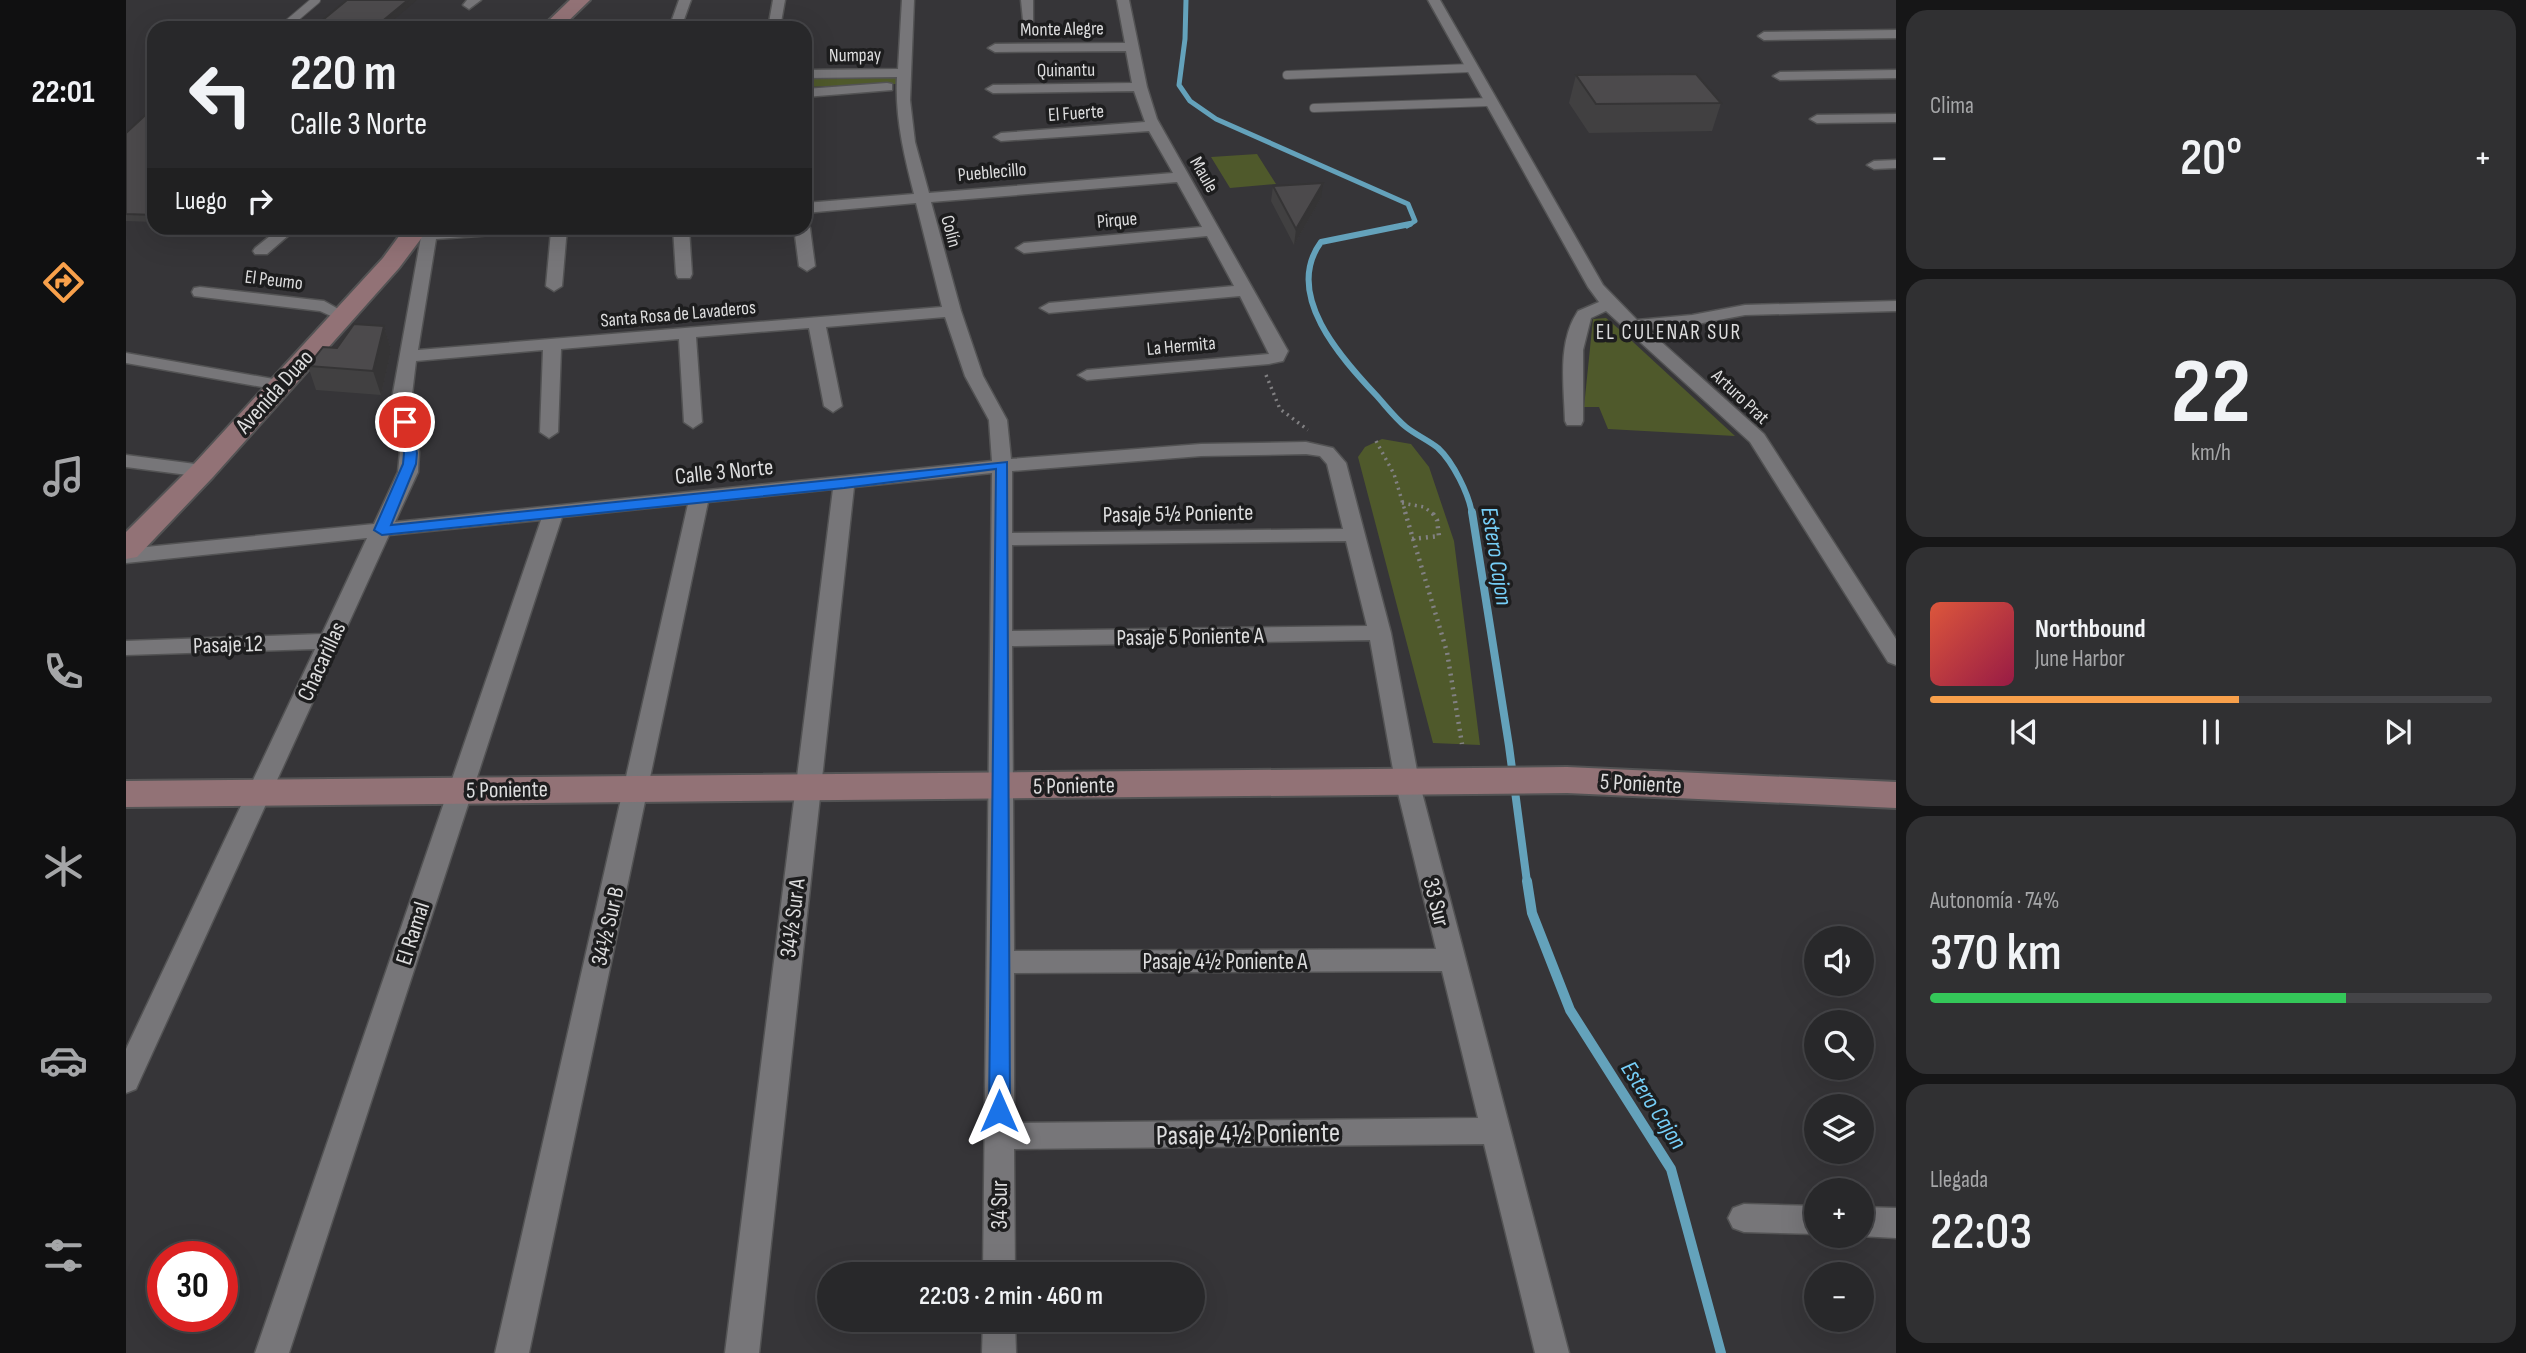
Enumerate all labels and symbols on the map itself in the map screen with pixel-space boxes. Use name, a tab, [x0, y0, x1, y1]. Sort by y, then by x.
street label: Monte Alegre	[1020, 17, 1104, 42]
street label: Numpay	[829, 44, 882, 67]
street label: Quinantu	[1037, 58, 1095, 83]
street label: El Fuerte	[1047, 100, 1105, 127]
street label: Maule	[1184, 153, 1223, 197]
street label: Pueblecillo	[957, 158, 1027, 187]
street label: Pirque	[1096, 207, 1138, 234]
street label: Colín	[935, 213, 966, 250]
street label: El Peumo	[244, 266, 304, 295]
street label: Santa Rosa de Lavaderos	[599, 296, 757, 333]
district label: EL CULENAR SUR	[1596, 320, 1742, 345]
street label: La Hermita	[1146, 332, 1216, 361]
street label: Avenida Duao	[229, 344, 320, 440]
street label: Arturo Prat	[1706, 364, 1774, 430]
pin	[375, 392, 435, 452]
street label: Calle 3 Norte	[674, 453, 775, 491]
street label: Pasaje 5½ Poniente	[1102, 499, 1254, 529]
water label: Estero Cajon	[1474, 505, 1519, 607]
street label: Chacarillas	[291, 617, 352, 705]
street label: Pasaje 5 Poniente A	[1116, 622, 1264, 652]
street label: Pasaje 12	[193, 630, 264, 660]
street label: 5 Poniente	[1599, 768, 1682, 800]
street label: 5 Poniente	[1033, 771, 1115, 801]
street label: 5 Poniente	[466, 775, 548, 805]
street label: 33 Sur	[1417, 875, 1456, 930]
street label: 34½ Sur A	[774, 877, 812, 959]
street label: 34½ Sur B	[585, 884, 631, 968]
street label: El Ramal	[390, 898, 436, 968]
street label: Pasaje 4½ Poniente A	[1143, 948, 1308, 976]
water label: Estero Cajon	[1614, 1056, 1693, 1155]
position arrow	[962, 1074, 1036, 1148]
street label: Pasaje 4½ Poniente	[1156, 1116, 1340, 1153]
street label: 34 Sur	[986, 1180, 1014, 1230]
speed limit sign: 30	[147, 1241, 238, 1332]

